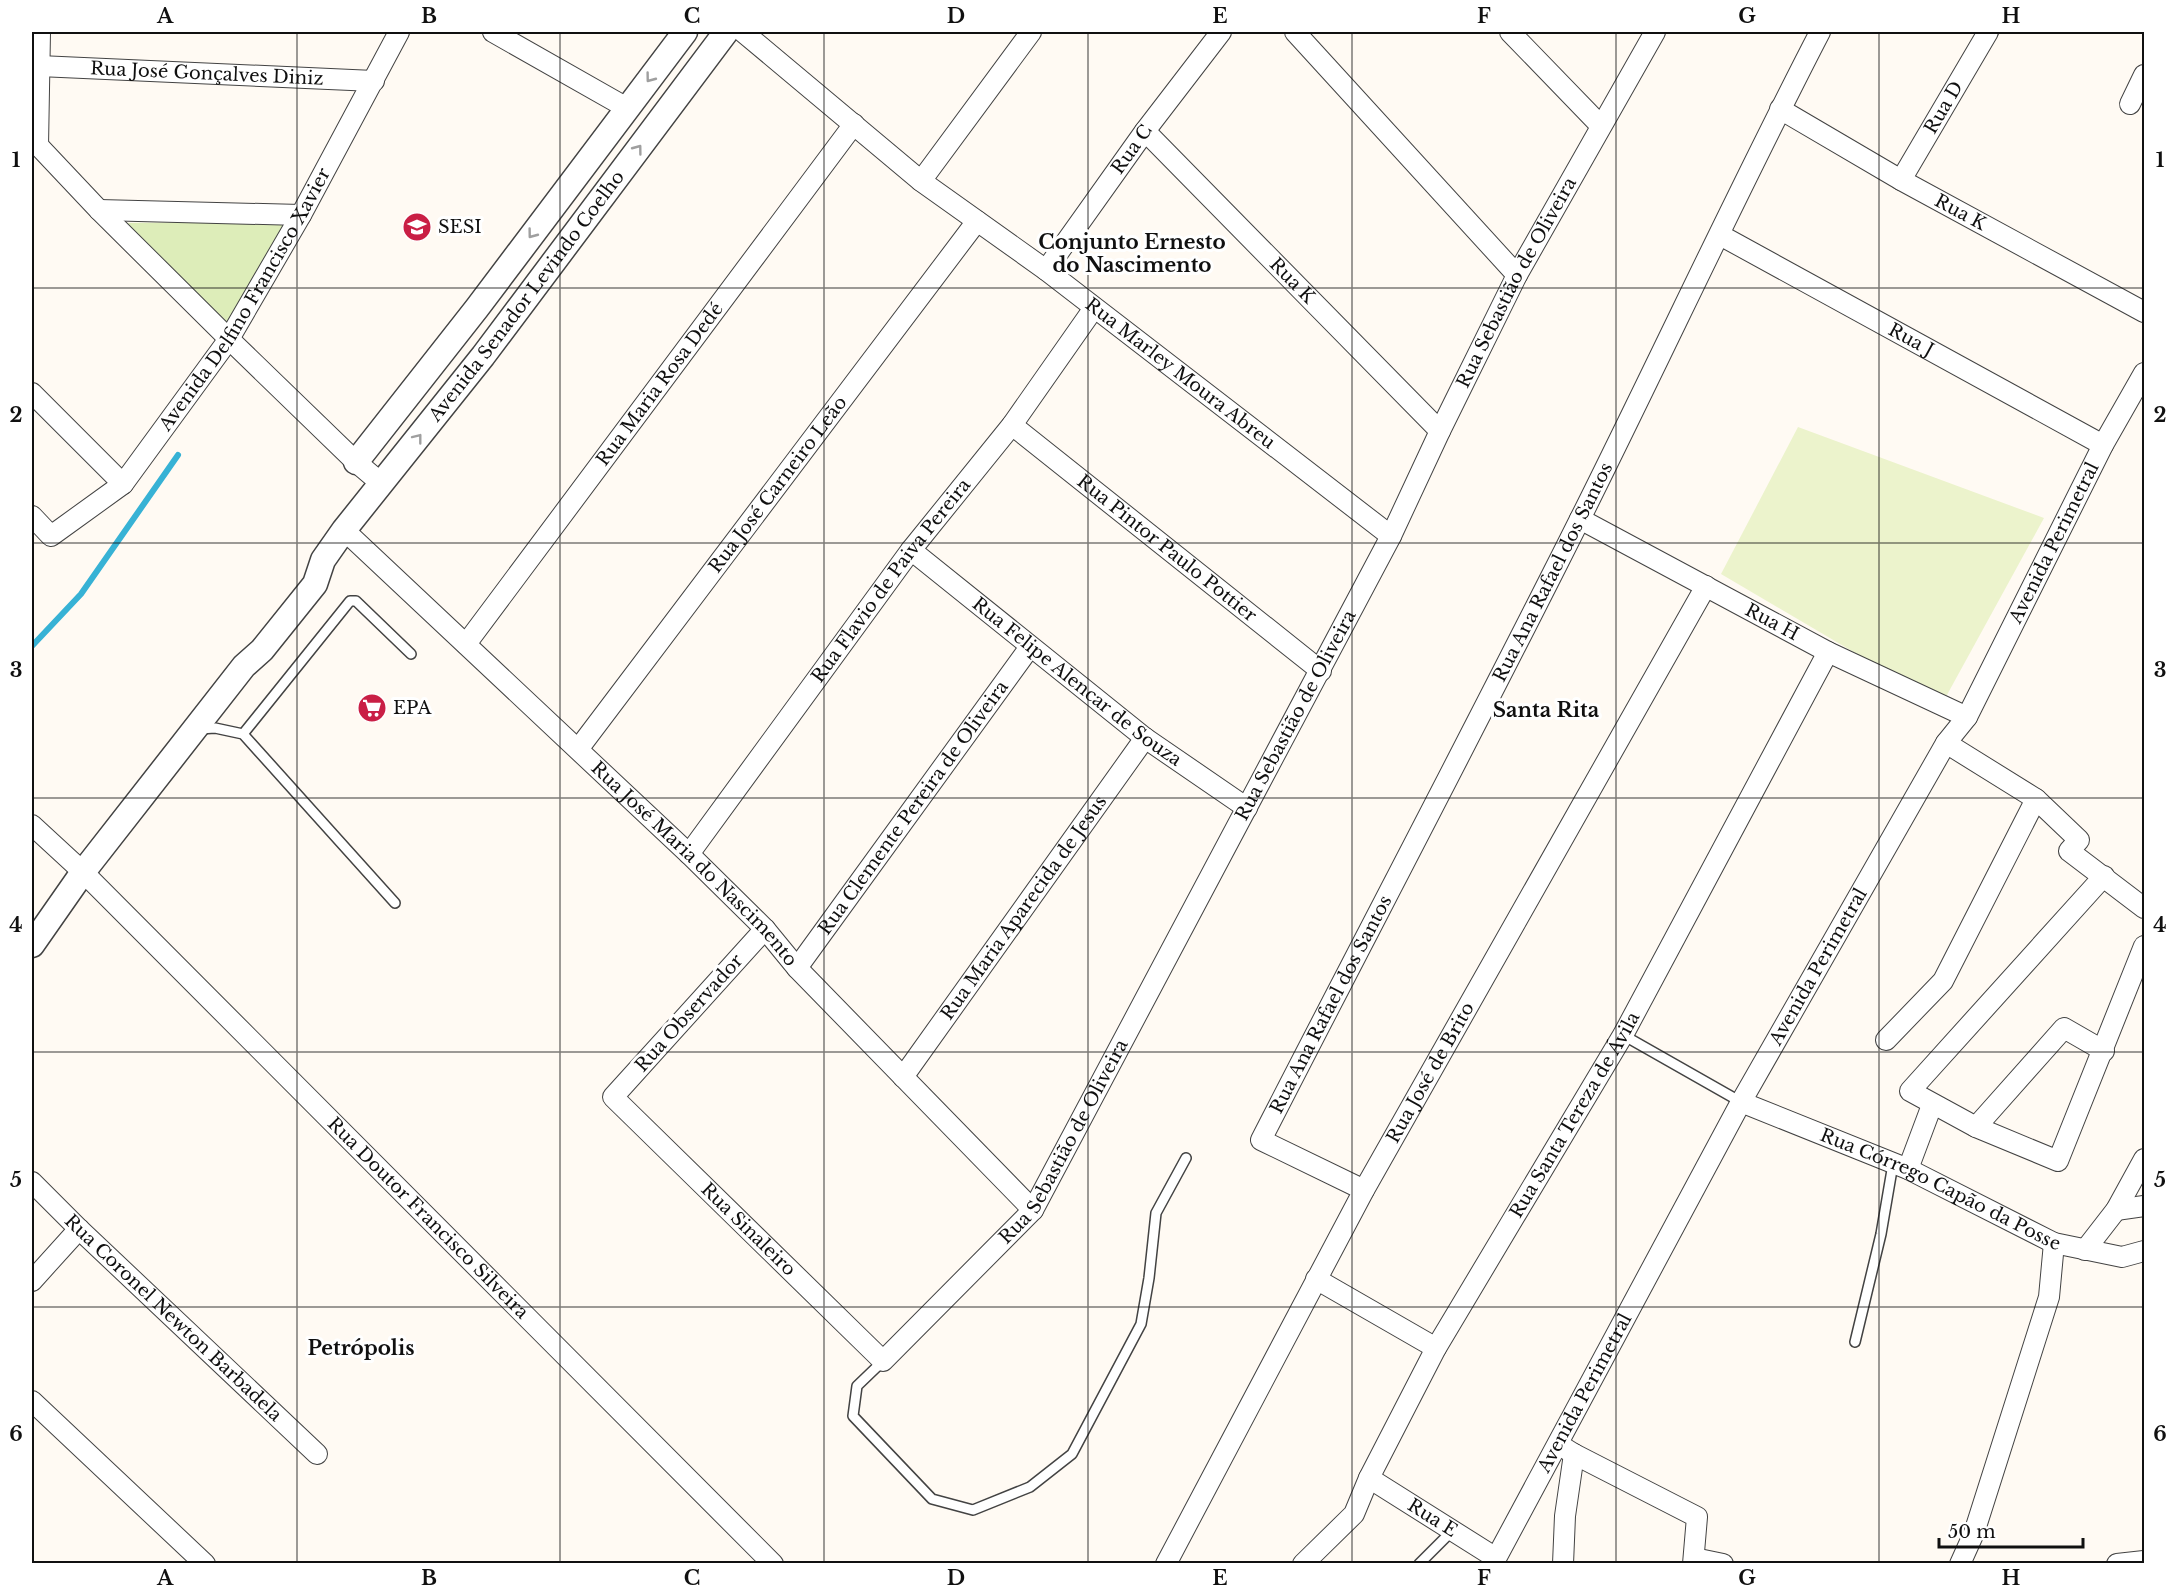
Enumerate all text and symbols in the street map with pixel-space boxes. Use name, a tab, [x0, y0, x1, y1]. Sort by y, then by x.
text: A	[156, 4, 174, 28]
text: B	[421, 4, 437, 28]
text: C	[684, 4, 700, 28]
text: D	[947, 4, 965, 28]
text: E	[1212, 4, 1228, 28]
text: F	[1477, 4, 1491, 28]
text: G	[1738, 4, 1756, 28]
text: H	[2002, 4, 2021, 28]
street label: Rua José Gonçalves Diniz	[90, 57, 324, 90]
one-way arrow	[646, 71, 657, 82]
street label: Rua D	[1920, 77, 1968, 138]
street label: Rua C	[1107, 120, 1157, 178]
one-way arrow	[631, 145, 642, 156]
text: 1	[12, 148, 21, 172]
text: 1	[2156, 148, 2165, 172]
street label: Avenida Delfino Francisco Xavier	[154, 164, 335, 436]
street label: Avenida Senador Levindo Coelho	[423, 166, 629, 427]
street label: Rua Sebastião de Oliveira	[1452, 173, 1581, 392]
street label: Rua K	[1931, 189, 1991, 236]
school or university icon: SESI	[401, 211, 433, 243]
place label: SESI	[438, 216, 482, 238]
one-way arrow	[529, 227, 540, 238]
district label: Conjunto Ernesto do Nascimento	[1038, 230, 1226, 277]
street label: Rua K	[1265, 253, 1320, 309]
street label: Rua Marley Moura Abreu	[1081, 293, 1279, 454]
street label: Rua Maria Rosa Dedé	[592, 298, 728, 470]
street label: Rua J	[1885, 319, 1938, 361]
street label: Rua José Carneiro Leão	[704, 392, 852, 577]
text: 2	[9, 403, 23, 427]
text: 2	[2153, 403, 2167, 427]
one-way arrow	[410, 434, 421, 445]
street label: Avenida Perimetral	[2004, 458, 2104, 628]
street label: Rua Ana Rafael dos Santos	[1488, 459, 1617, 686]
street label: Rua Pintor Paulo Pottier	[1073, 470, 1261, 627]
street label: Rua Flavio de Paiva Pereira	[807, 474, 975, 687]
street label: Rua Felipe Alencar de Souza	[968, 593, 1186, 771]
street label: Rua H	[1741, 599, 1803, 645]
street label: Rua Sebastião de Oliveira	[1231, 606, 1361, 824]
text: 3	[10, 658, 22, 682]
text: 3	[2154, 658, 2166, 682]
street label: Rua Clemente Pereira de Oliveira	[814, 676, 1013, 939]
supermarket icon: EPA	[356, 692, 388, 724]
place label: EPA	[393, 697, 432, 719]
district label: Santa Rita	[1493, 698, 1600, 722]
street label: Rua José Maria do Nascimento	[587, 757, 802, 971]
street label: Rua Maria Aparecida de Jesus	[936, 791, 1111, 1024]
street label: Avenida Perimetral	[1764, 884, 1872, 1050]
street label: Rua Ana Rafael dos Santos	[1265, 892, 1396, 1117]
text: 4	[9, 913, 23, 937]
text: 4	[2153, 913, 2167, 937]
street label: Rua Observador	[631, 949, 748, 1076]
street label: Rua José de Brito	[1382, 998, 1479, 1147]
street label: Rua Santa Tereza de Ávila	[1505, 1008, 1644, 1222]
street label: Rua Sebastião de Oliveira	[995, 1036, 1133, 1249]
street label: Rua Doutor Francisco Silveira	[323, 1113, 533, 1323]
street label: Rua Córrego Capão da Posse	[1817, 1124, 2062, 1255]
text: 5	[10, 1168, 22, 1192]
text: 5	[2154, 1168, 2166, 1192]
street label: Rua Sinaleiro	[696, 1178, 800, 1281]
street label: Rua Coronel Newton Barbadela	[60, 1210, 286, 1426]
street label: Avenida Perimetral	[1533, 1310, 1636, 1477]
district label: Petrópolis	[308, 1336, 415, 1360]
text: 6	[9, 1422, 23, 1446]
text: 6	[2153, 1422, 2167, 1446]
street label: Rua E	[1404, 1494, 1461, 1542]
scale bar	[1939, 1511, 2083, 1549]
text: 50 m	[1948, 1521, 1996, 1543]
text: A	[156, 1566, 174, 1590]
text: B	[421, 1566, 437, 1590]
text: C	[684, 1566, 700, 1590]
text: D	[947, 1566, 965, 1590]
text: E	[1212, 1566, 1228, 1590]
text: F	[1477, 1566, 1491, 1590]
text: G	[1738, 1566, 1756, 1590]
text: H	[2002, 1566, 2021, 1590]

